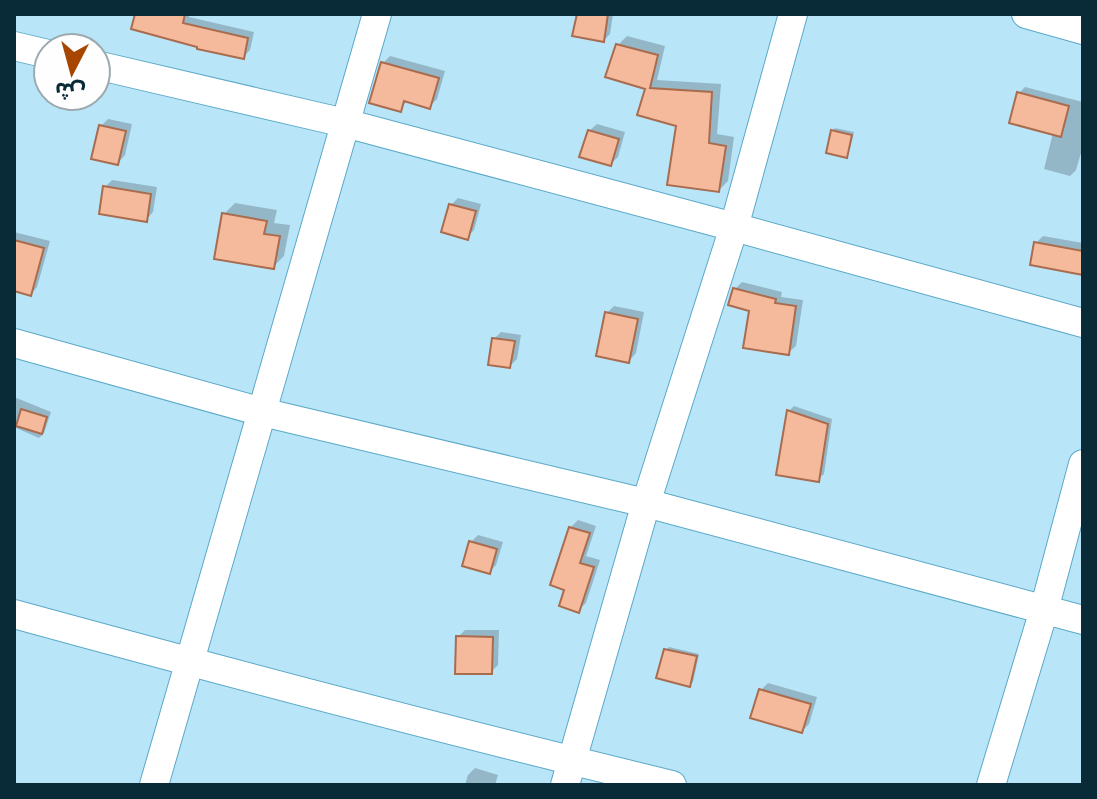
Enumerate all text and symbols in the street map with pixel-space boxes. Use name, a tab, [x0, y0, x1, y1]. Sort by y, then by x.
north arrow	[32, 32, 112, 112]
text: ش	[54, 76, 86, 106]

